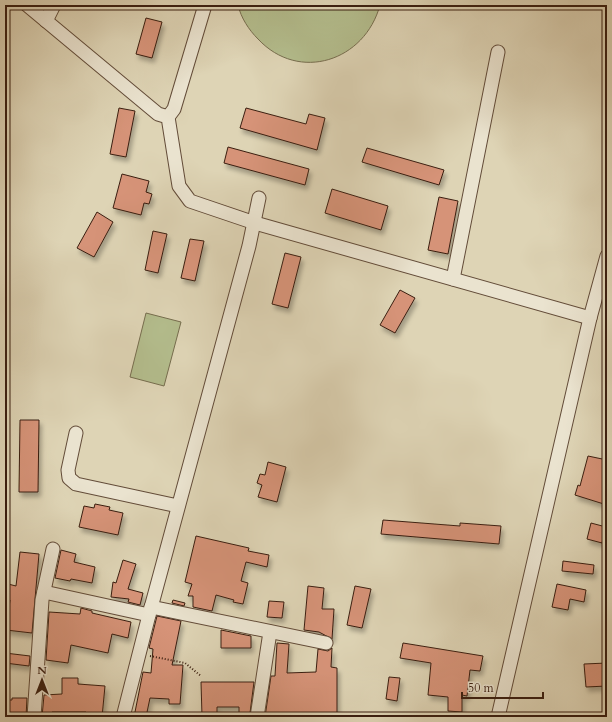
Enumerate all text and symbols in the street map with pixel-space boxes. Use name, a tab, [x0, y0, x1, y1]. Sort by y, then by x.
north arrow	[22, 660, 62, 700]
text: N	[37, 663, 47, 678]
scale bar	[462, 674, 543, 700]
text: 50 m	[468, 680, 495, 696]

